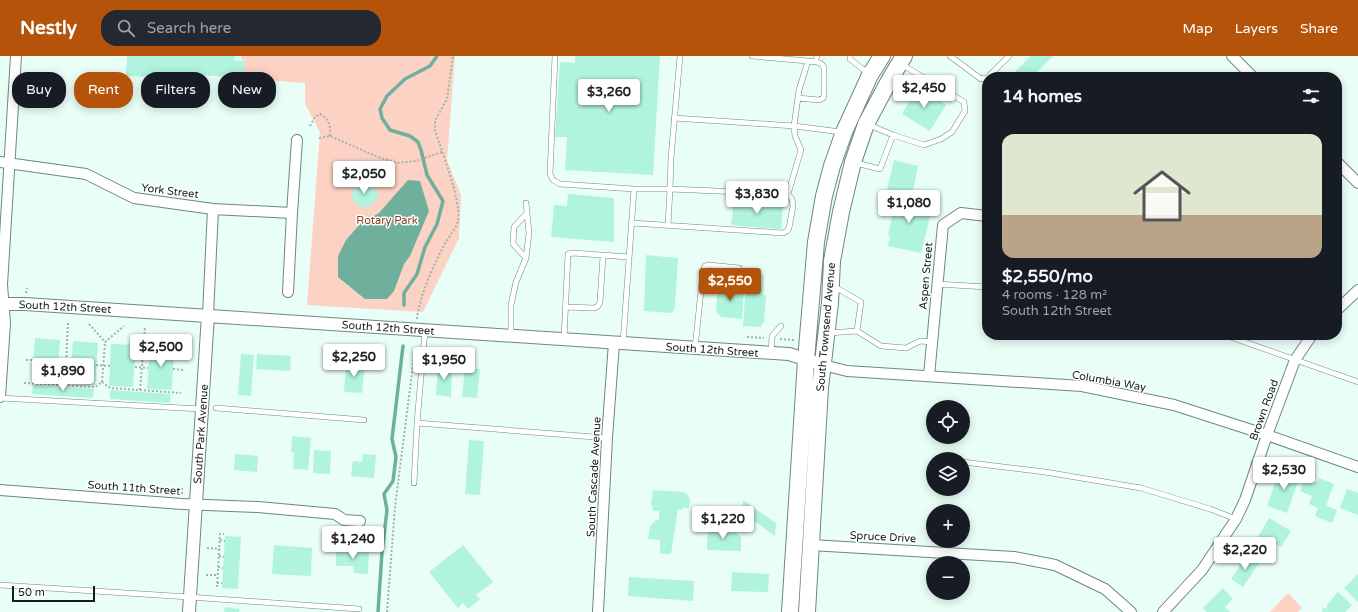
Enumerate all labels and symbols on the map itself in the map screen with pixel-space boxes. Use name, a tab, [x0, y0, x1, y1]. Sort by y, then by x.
pin: $2,450	[891, 75, 957, 109]
pin: $3,260	[576, 79, 642, 113]
pin: $2,050	[331, 161, 397, 195]
street label: York Street	[141, 181, 199, 201]
pin: $3,830	[724, 181, 790, 215]
pin: $1,080	[876, 190, 942, 224]
park label: Rotary Park	[356, 214, 418, 227]
street label: Aspen Street	[917, 242, 935, 310]
street label: South Townsend Avenue	[814, 262, 838, 392]
pin: $2,550	[697, 268, 763, 302]
street label: South 12th Street	[18, 298, 112, 316]
street label: South 12th Street	[341, 318, 435, 338]
pin: $2,500	[128, 334, 194, 368]
street label: South 12th Street	[665, 340, 759, 360]
pin: $2,250	[321, 344, 387, 378]
pin: $1,950	[411, 347, 477, 381]
pin: $1,890	[30, 358, 96, 392]
street label: Columbia Way	[1071, 368, 1147, 394]
street label: Brown Road	[1247, 378, 1281, 442]
street label: South Park Avenue	[191, 384, 211, 484]
street label: South Cascade Avenue	[584, 417, 604, 537]
pin: $2,530	[1251, 457, 1317, 491]
street label: South 11th Street	[87, 478, 181, 498]
pin: $1,220	[690, 506, 756, 540]
pin: $1,240	[320, 526, 386, 560]
street label: Spruce Drive	[849, 529, 917, 545]
pin: $2,220	[1212, 537, 1278, 571]
scale bar	[12, 584, 95, 603]

